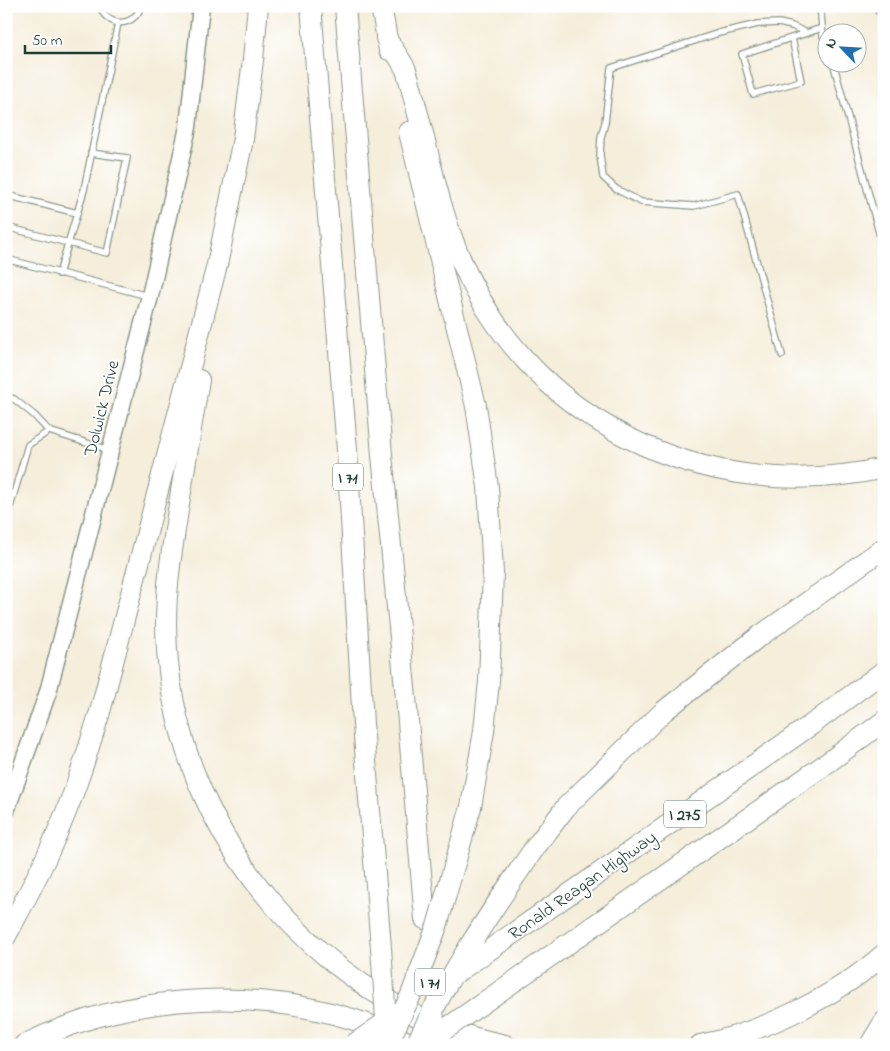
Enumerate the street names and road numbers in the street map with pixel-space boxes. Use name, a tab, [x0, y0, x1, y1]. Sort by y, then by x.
street label: Dolwick Drive	[78, 357, 128, 460]
road number: I 71	[333, 464, 363, 491]
road number: I 275	[664, 801, 706, 828]
street label: Ronald Reagan Highway	[504, 826, 663, 948]
road number: I 71	[415, 969, 445, 996]

